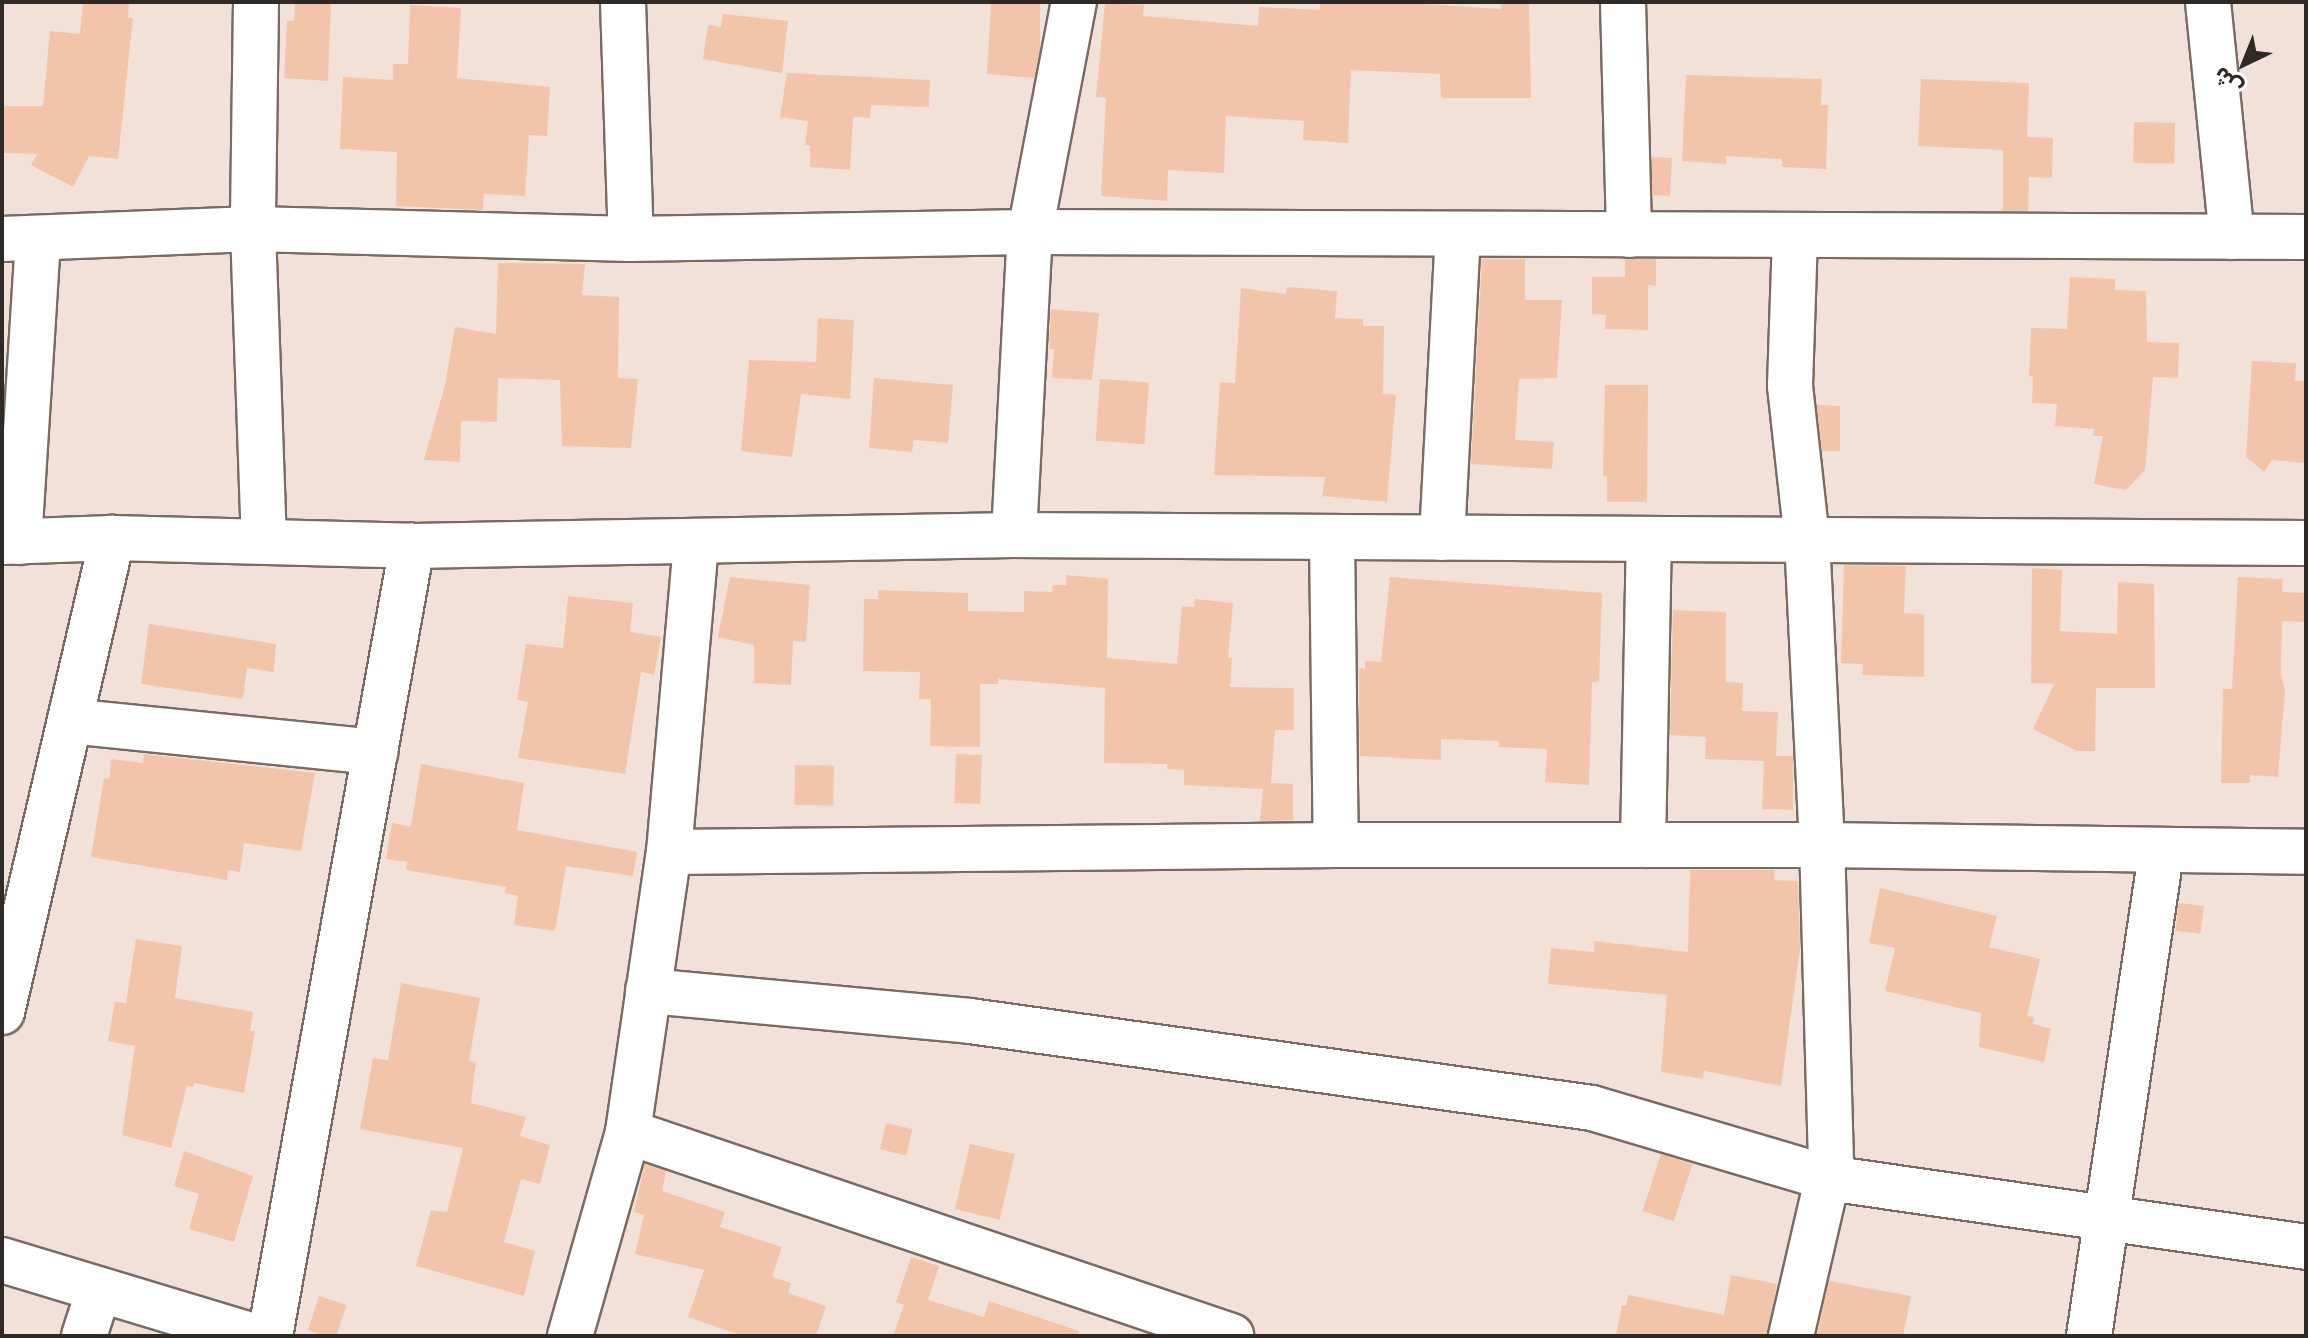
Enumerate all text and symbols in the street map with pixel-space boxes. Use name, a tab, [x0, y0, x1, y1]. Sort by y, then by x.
north arrow	[2204, 24, 2284, 104]
text: ش	[2207, 61, 2248, 102]

